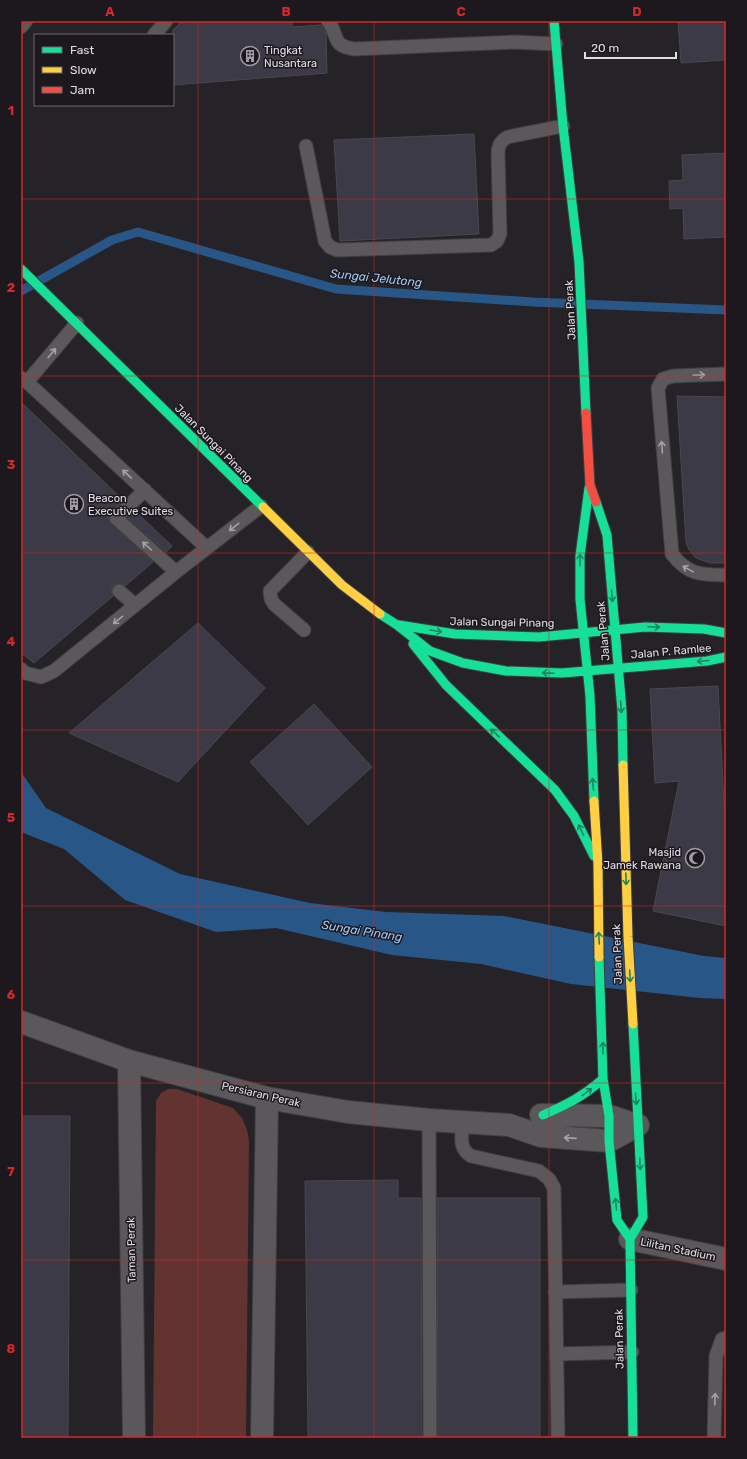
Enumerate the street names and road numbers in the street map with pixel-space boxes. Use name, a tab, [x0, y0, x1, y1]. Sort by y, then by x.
street label: Jalan Perak	[562, 279, 579, 340]
street label: Jalan Sungai Pinang	[172, 402, 255, 485]
street label: Jalan Perak	[594, 600, 613, 661]
street label: Jalan Sungai Pinang	[449, 615, 555, 630]
street label: Jalan P. Ramlee	[630, 641, 712, 661]
street label: Jalan Perak	[610, 923, 625, 984]
street label: Persiaran Perak	[220, 1079, 302, 1110]
street label: Taman Perak	[124, 1217, 139, 1283]
street label: Lilitan Stadium	[639, 1235, 717, 1264]
street label: Jalan Perak	[612, 1309, 627, 1369]

